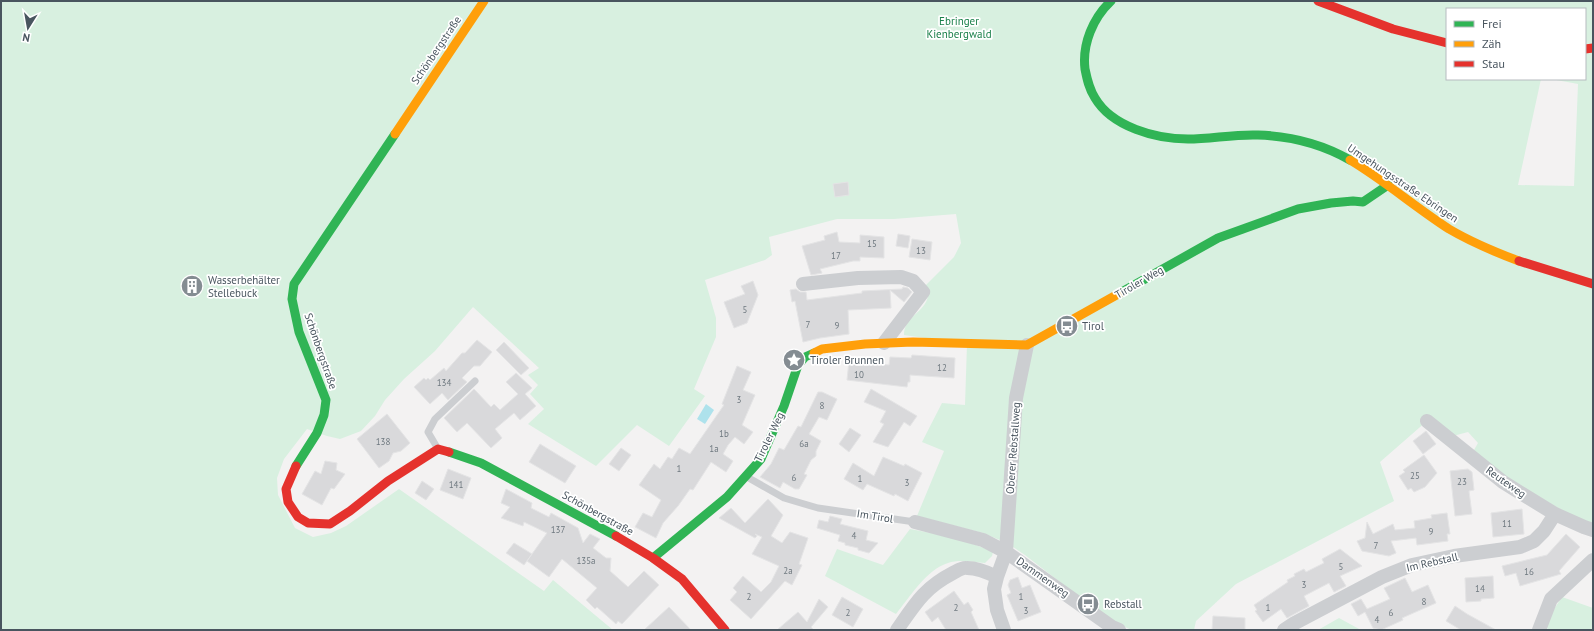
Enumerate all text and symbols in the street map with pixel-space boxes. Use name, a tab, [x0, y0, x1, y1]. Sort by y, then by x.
north arrow	[8, 8, 48, 48]
legend	[1446, 8, 1586, 80]
street label: Schönbergstraße	[408, 13, 464, 87]
park label: Ebringer Kienbergwald	[926, 14, 992, 41]
text: Frei	[1482, 16, 1502, 31]
text: N	[21, 30, 31, 45]
text: Zäh	[1482, 36, 1501, 51]
text: Stau	[1482, 56, 1505, 71]
street label: Umgehungsstraße Ebringen	[1345, 141, 1461, 225]
house number: 15	[867, 238, 877, 249]
house number: 13	[916, 245, 926, 256]
house number: 17	[831, 250, 841, 261]
street label: Tiroler Weg	[1112, 262, 1166, 302]
building icon: Wasserbehälter Stellebuck	[179, 273, 205, 299]
place label: Wasserbehälter Stellebuck	[208, 273, 280, 300]
house number: 5	[743, 304, 748, 315]
street label: Schönbergstraße	[301, 311, 341, 391]
bus stop icon: Tirol	[1054, 313, 1080, 339]
house number: 7	[806, 319, 811, 330]
place label: Tirol	[1082, 319, 1105, 333]
house number: 9	[835, 320, 840, 331]
place icon: Tiroler Brunnen	[781, 347, 807, 373]
place label: Tiroler Brunnen	[810, 353, 884, 367]
house number: 12	[937, 362, 947, 373]
house number: 10	[854, 369, 864, 380]
house number: 134	[437, 377, 451, 388]
house number: 3	[737, 394, 742, 405]
house number: 8	[820, 400, 825, 411]
street label: Oberer Rebstallweg	[1003, 401, 1023, 494]
street label: Tiroler Weg	[751, 410, 787, 464]
house number: 1b	[719, 428, 729, 439]
house number: 138	[376, 436, 390, 447]
house number: 6a	[799, 438, 809, 449]
house number: 1a	[709, 443, 719, 454]
house number: 1	[677, 463, 682, 474]
street label: Reuteweg	[1483, 463, 1529, 501]
house number: 25	[1410, 470, 1420, 481]
house number: 6	[792, 472, 797, 483]
house number: 1	[858, 473, 863, 484]
house number: 23	[1457, 476, 1467, 487]
house number: 3	[905, 477, 910, 488]
house number: 141	[449, 479, 463, 490]
street label: Schönbergstraße	[560, 488, 637, 539]
street label: Im Tirol	[856, 506, 895, 526]
house number: 11	[1502, 518, 1512, 529]
house number: 137	[551, 524, 565, 535]
house number: 9	[1429, 526, 1434, 537]
house number: 4	[852, 530, 857, 541]
house number: 7	[1374, 540, 1379, 551]
street label: Im Rebstall	[1405, 549, 1460, 575]
street label: Dammenweg	[1014, 554, 1072, 600]
house number: 135a	[576, 555, 596, 566]
house number: 5	[1339, 561, 1344, 572]
house number: 2a	[783, 565, 793, 576]
house number: 16	[1524, 566, 1534, 577]
house number: 3	[1302, 579, 1307, 590]
house number: 14	[1475, 583, 1485, 594]
house number: 2	[747, 591, 752, 602]
house number: 1	[1019, 591, 1024, 602]
bus stop icon: Rebstall	[1075, 591, 1101, 617]
house number: 8	[1422, 596, 1427, 607]
place label: Rebstall	[1104, 597, 1143, 611]
house number: 2	[954, 602, 959, 613]
house number: 1	[1266, 602, 1271, 613]
house number: 3	[1024, 605, 1029, 616]
house number: 2	[846, 607, 851, 618]
house number: 6	[1389, 607, 1394, 618]
house number: 4	[1375, 614, 1380, 625]

